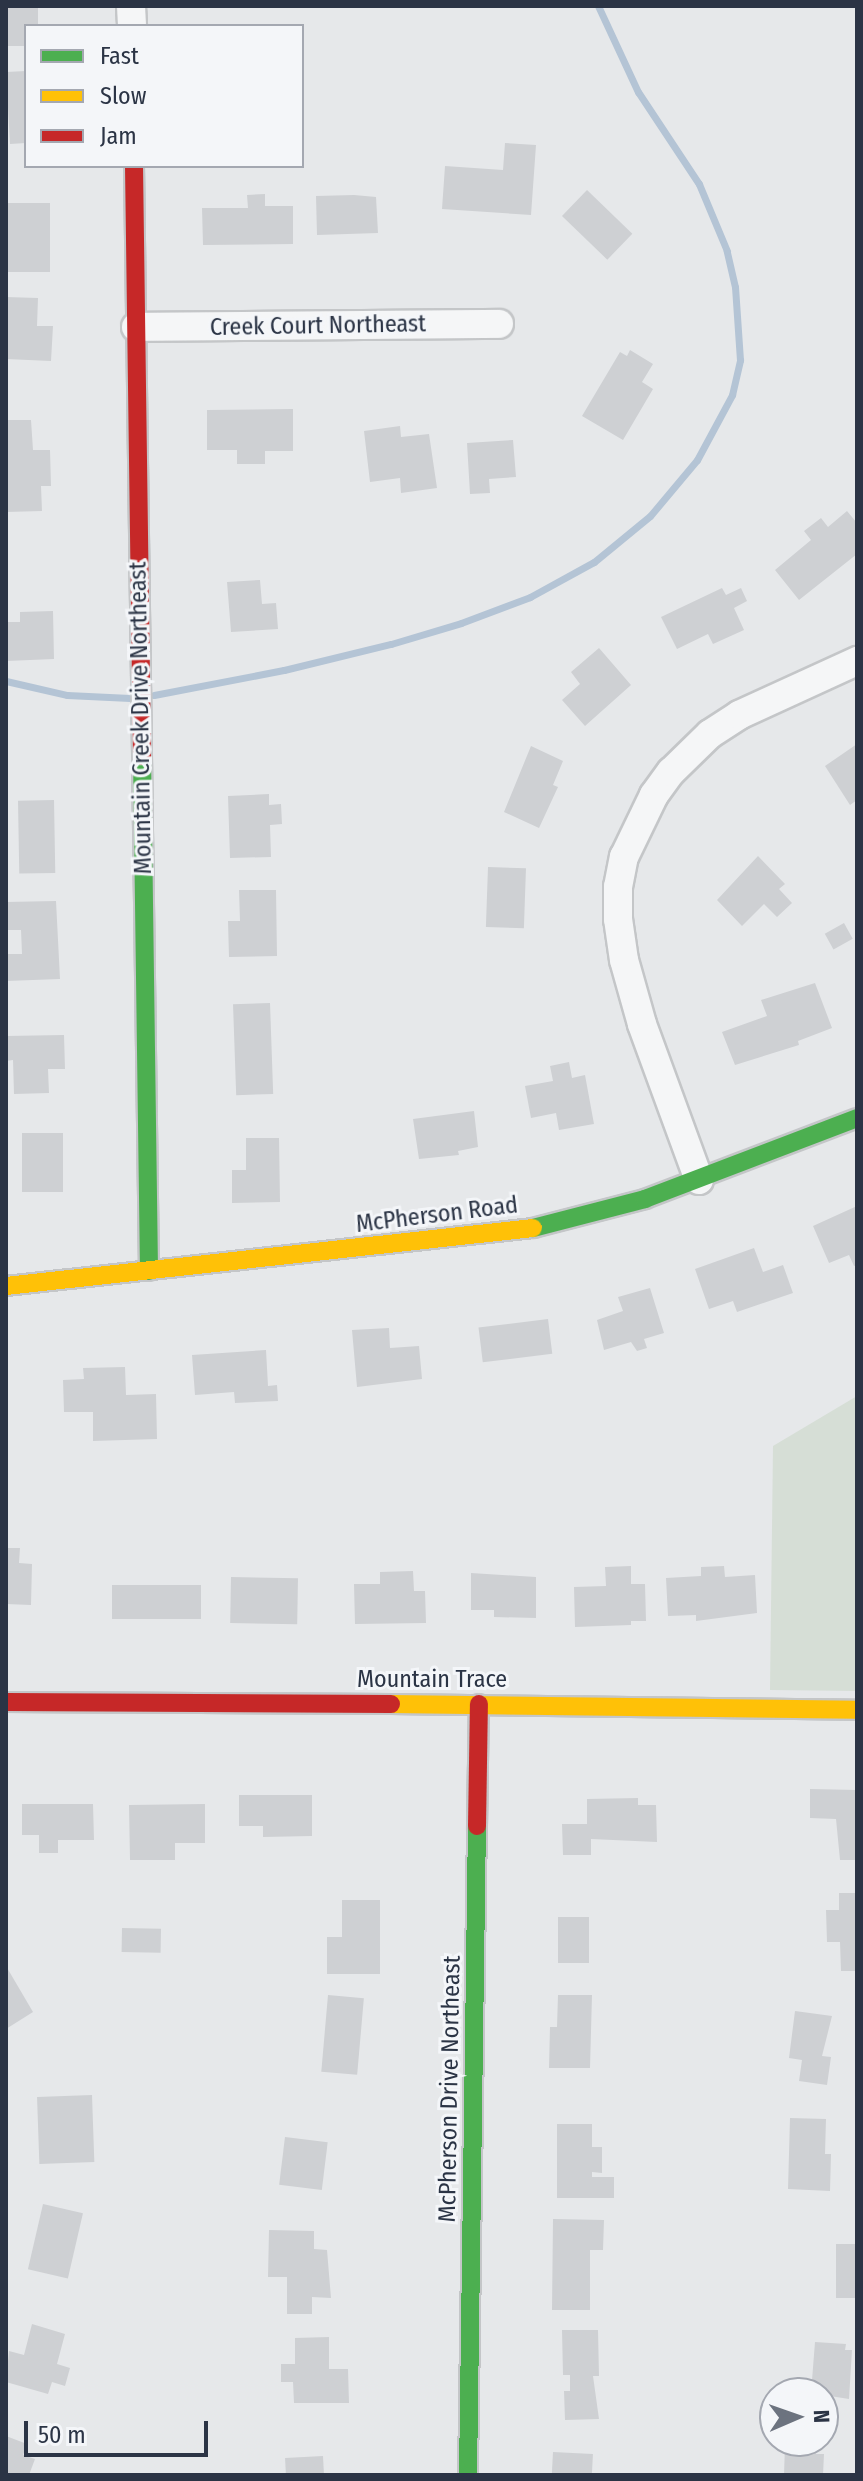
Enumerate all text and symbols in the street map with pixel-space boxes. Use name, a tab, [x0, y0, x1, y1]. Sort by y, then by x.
legend	[24, 24, 304, 168]
text: Fast	[100, 42, 139, 70]
text: Slow	[100, 82, 146, 110]
text: Jam	[100, 122, 137, 150]
street label: Creek Court Northeast	[210, 310, 426, 342]
street label: Mountain Creek Drive Northeast	[124, 561, 158, 875]
street label: McPherson Road	[354, 1191, 520, 1239]
street label: Mountain Trace	[357, 1666, 507, 1694]
street label: McPherson Drive Northeast	[433, 1955, 467, 2223]
north arrow	[759, 2377, 839, 2457]
scale bar	[28, 2405, 212, 2455]
text: N	[808, 2409, 835, 2423]
text: 50 m	[38, 2421, 86, 2449]

